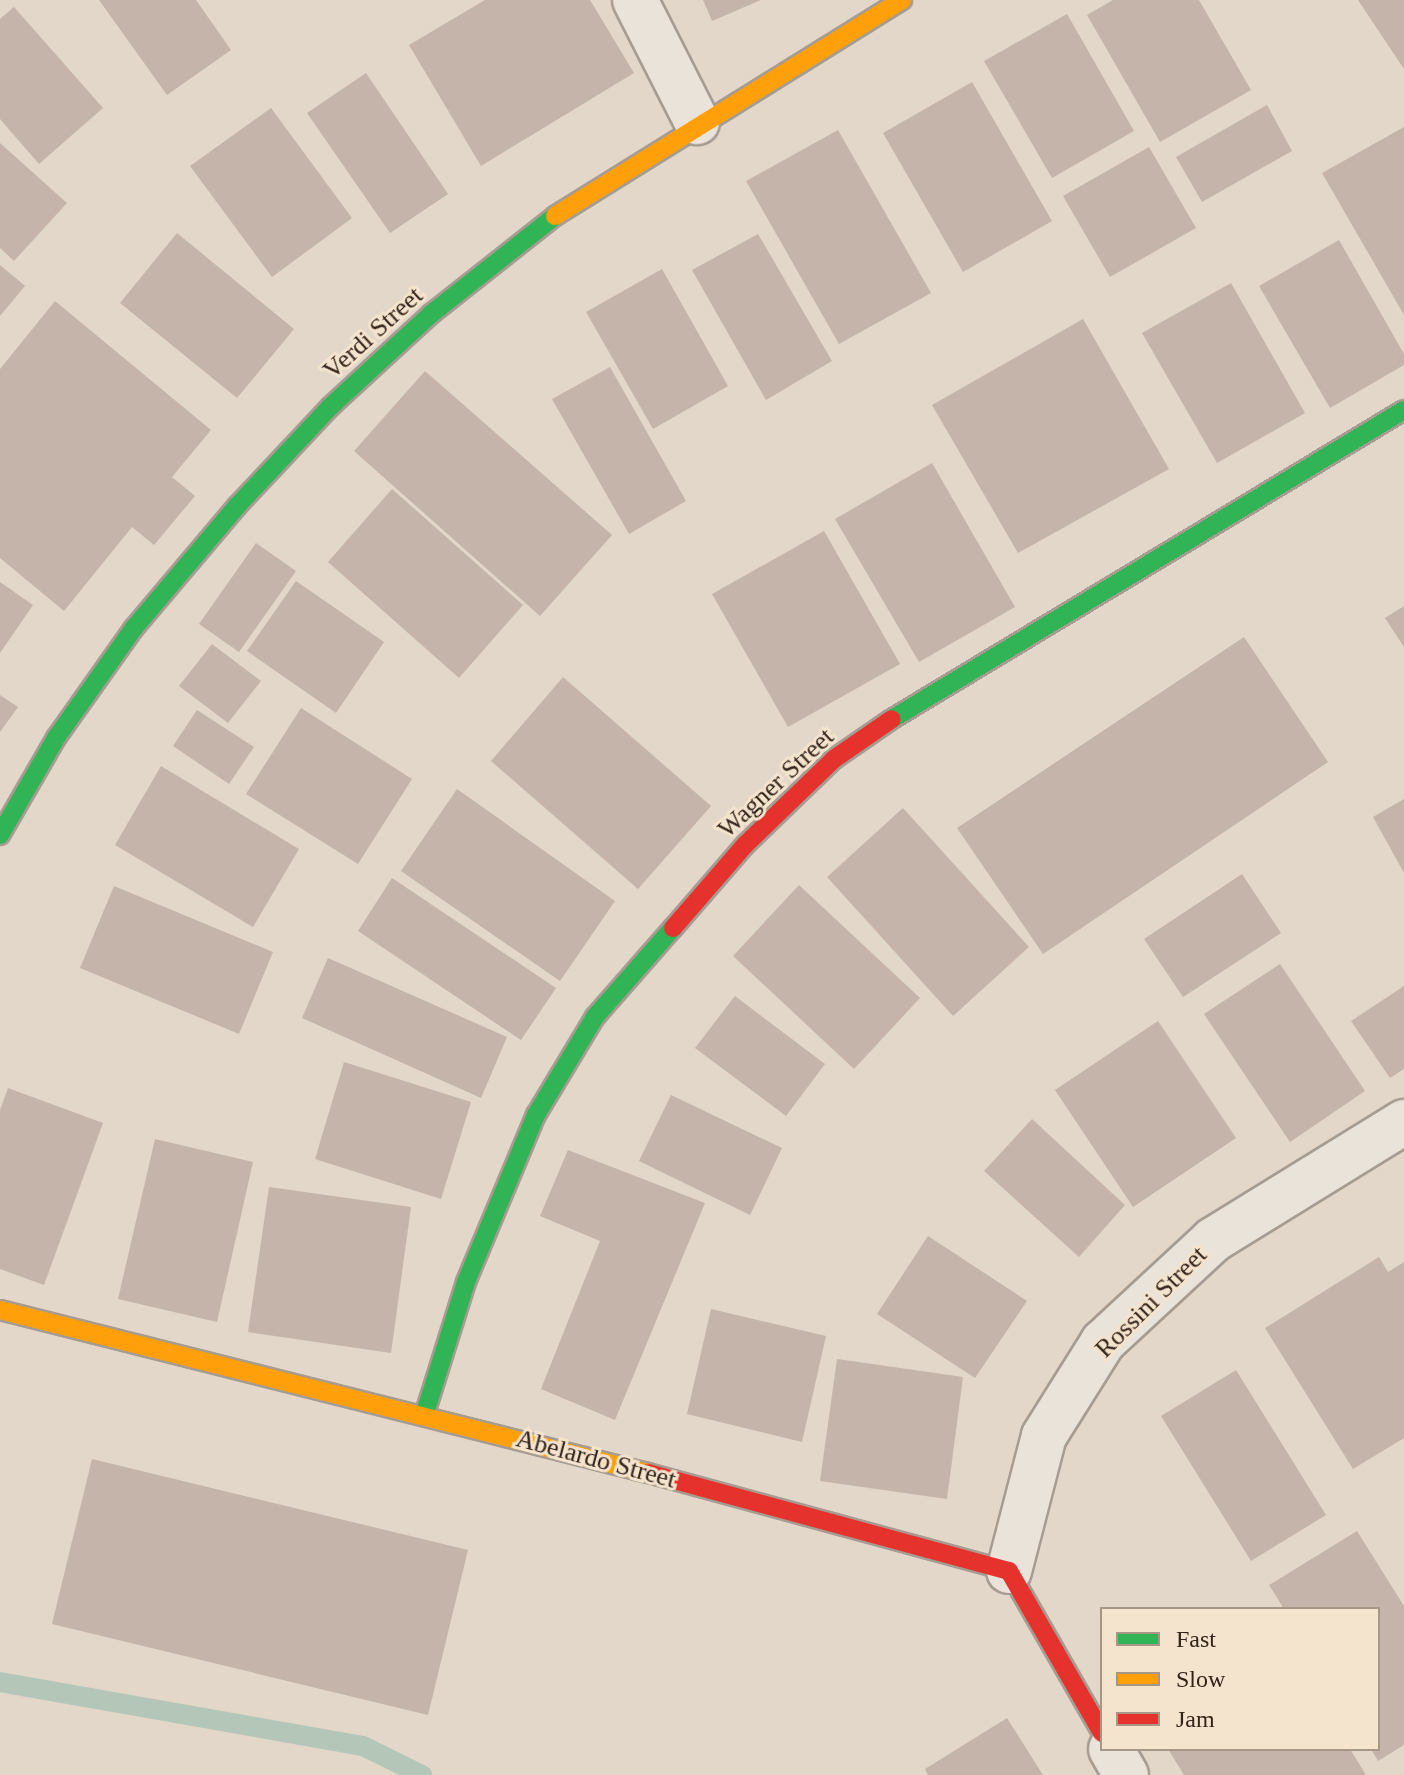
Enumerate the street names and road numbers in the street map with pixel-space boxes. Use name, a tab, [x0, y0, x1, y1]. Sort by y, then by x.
street label: Verdi Street	[317, 280, 429, 386]
street label: Wagner Street	[711, 721, 841, 845]
street label: Rossini Street	[1089, 1240, 1213, 1364]
street label: Abelardo Street	[513, 1423, 679, 1495]

